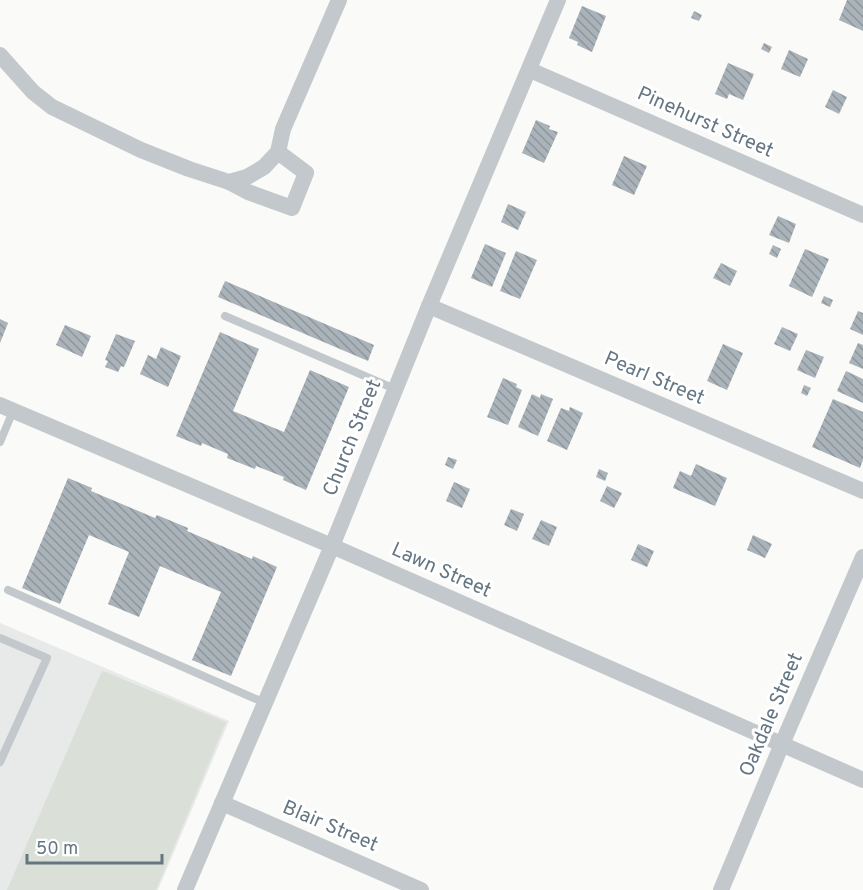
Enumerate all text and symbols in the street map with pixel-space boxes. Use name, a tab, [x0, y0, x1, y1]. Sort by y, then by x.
street label: Pinehurst Street	[633, 81, 777, 165]
street label: Pearl Street	[600, 346, 708, 412]
street label: Church Street	[318, 376, 388, 500]
street label: Lawn Street	[387, 537, 495, 605]
street label: Oakdale Street	[734, 649, 810, 781]
street label: Blair Street	[278, 795, 382, 859]
scale bar	[27, 827, 162, 865]
text: 50 m	[36, 838, 78, 861]

